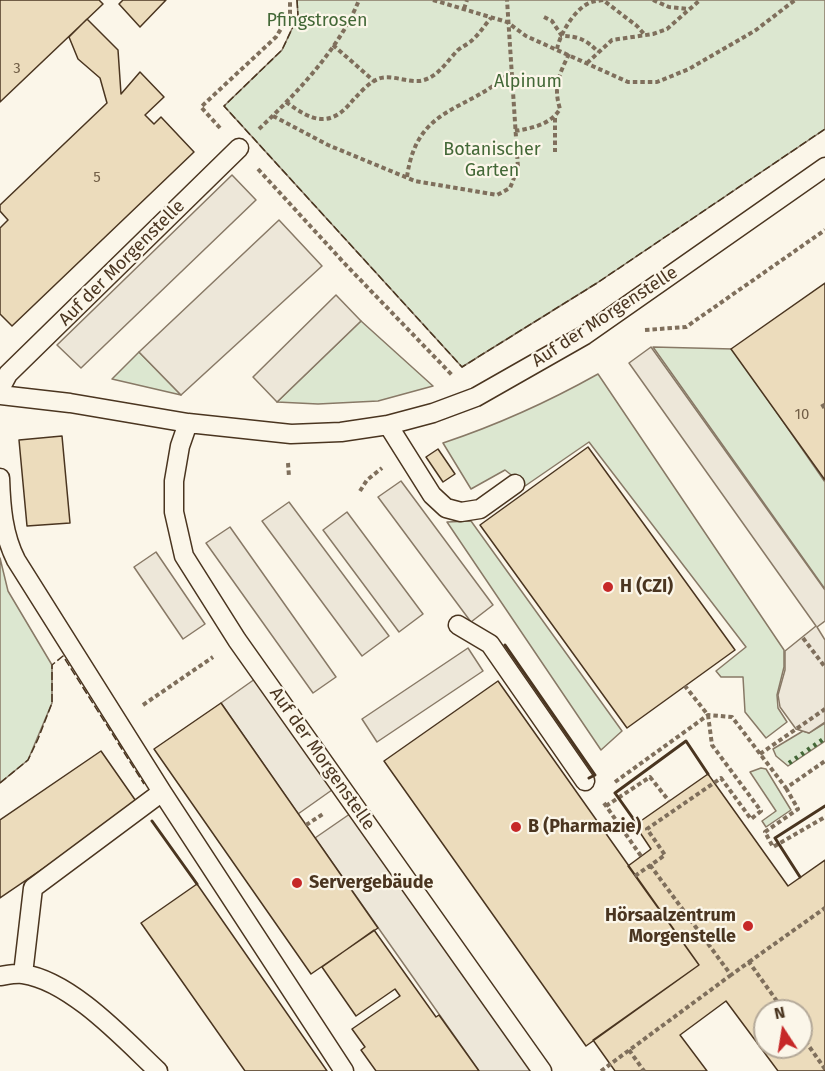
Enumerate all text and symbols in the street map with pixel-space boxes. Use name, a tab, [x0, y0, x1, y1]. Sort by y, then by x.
park label: Pfingstrosen	[266, 10, 368, 32]
house number: 3	[13, 60, 21, 78]
park label: Alpinum	[494, 71, 562, 93]
park label: Botanischer Garten	[443, 139, 541, 182]
house number: 5	[93, 169, 101, 187]
street label: Auf der Morgenstelle	[55, 196, 189, 330]
street label: Auf der Morgenstelle	[528, 262, 682, 372]
house number: 10	[795, 406, 809, 424]
place label: H (CZI)	[620, 576, 673, 598]
marker: H (CZI)	[601, 580, 615, 594]
street label: Auf der Morgenstelle	[265, 683, 379, 835]
place label: B (Pharmazie)	[528, 816, 641, 838]
marker: B (Pharmazie)	[509, 820, 523, 834]
place label: Servergebäude	[309, 872, 433, 894]
marker: Servergebäude	[290, 876, 304, 890]
place label: Hörsaalzentrum Morgenstelle	[605, 905, 736, 948]
marker: Hörsaalzentrum Morgenstelle	[741, 919, 755, 933]
north arrow	[753, 999, 813, 1059]
text: N	[772, 1002, 787, 1023]

